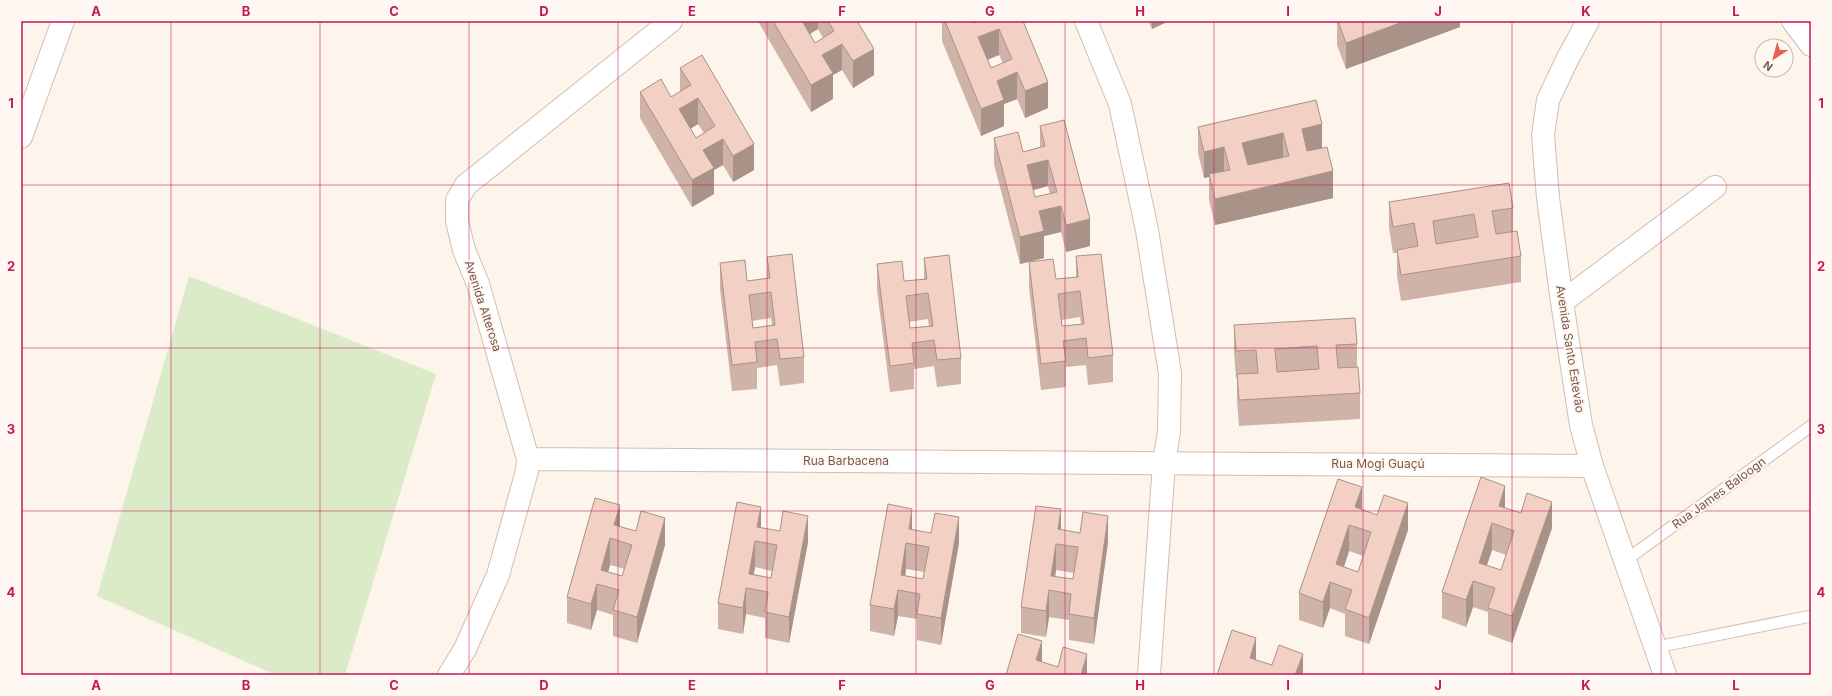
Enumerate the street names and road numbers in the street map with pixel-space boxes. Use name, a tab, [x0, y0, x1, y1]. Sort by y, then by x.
street label: Avenida Alterosa	[462, 258, 505, 353]
street label: Avenida Santo Estevão	[1553, 284, 1588, 414]
street label: Rua Barbacena	[803, 453, 889, 468]
street label: Rua James Baloogn	[1669, 454, 1768, 532]
street label: Rua Mogi Guaçú	[1331, 456, 1425, 471]

